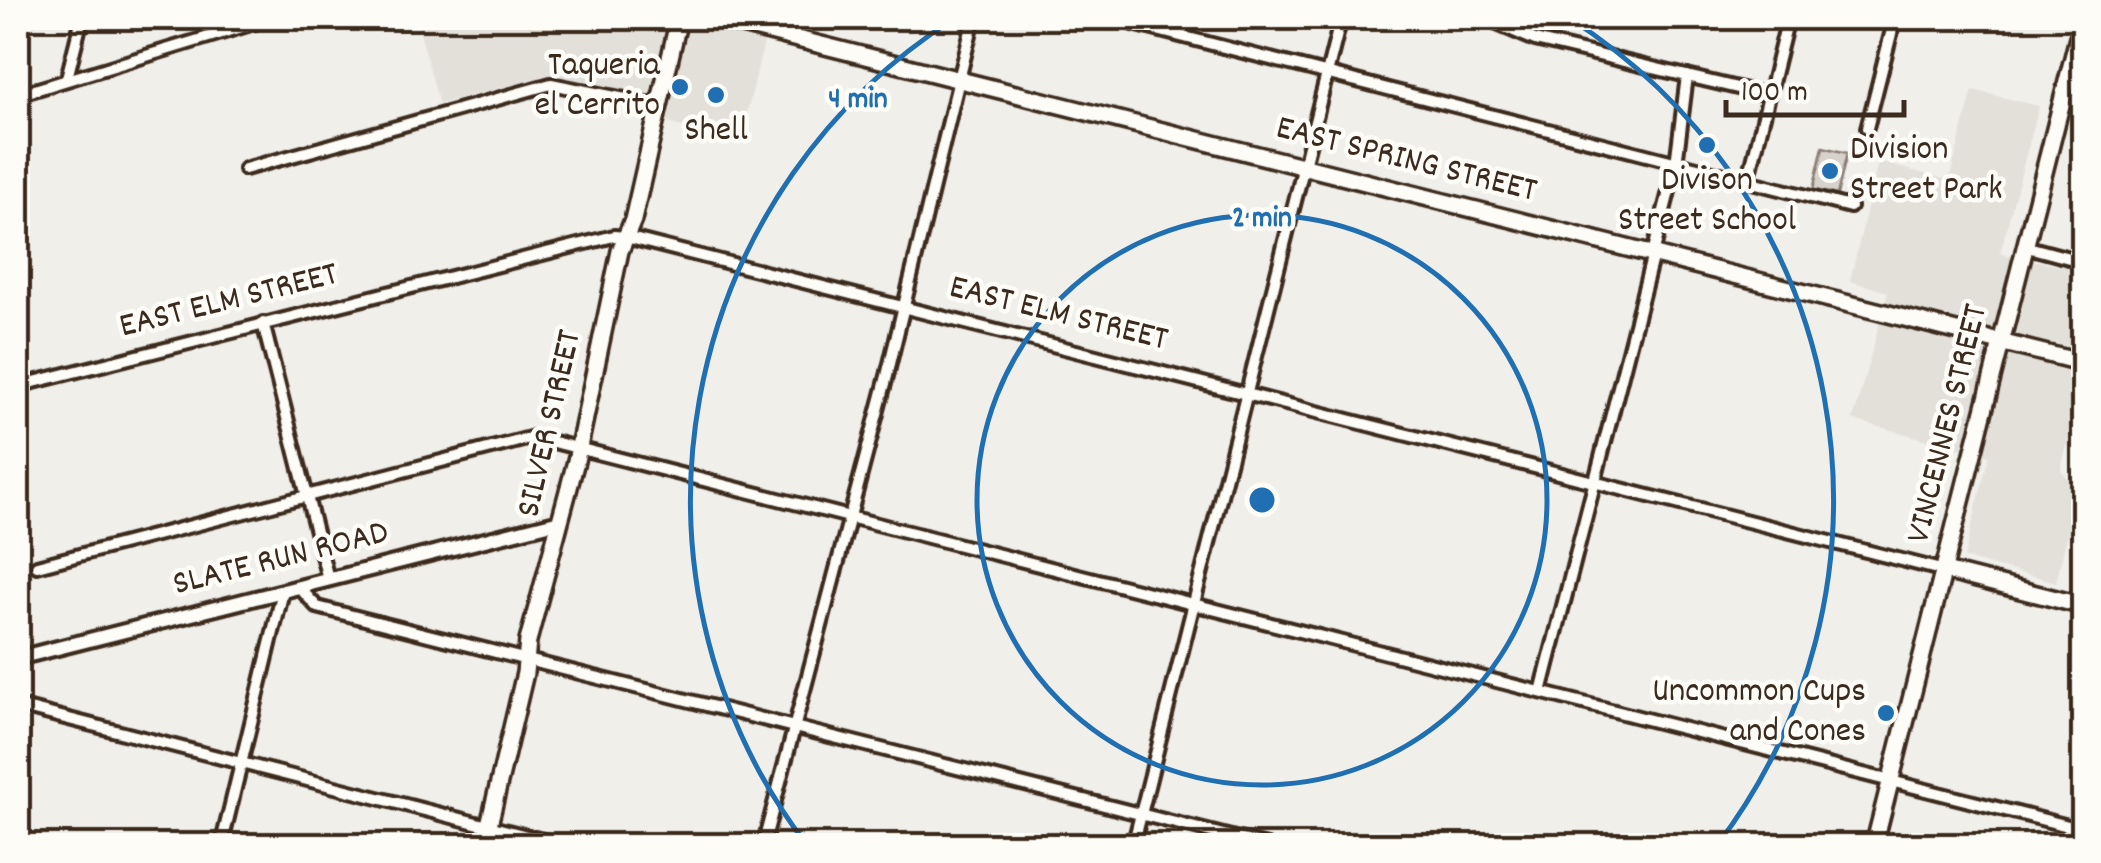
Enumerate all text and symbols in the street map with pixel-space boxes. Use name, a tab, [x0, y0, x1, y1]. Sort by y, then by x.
place label: Taqueria el Cerrito	[535, 42, 661, 132]
scale bar	[1726, 55, 1904, 117]
text: 100 m	[1741, 73, 1808, 116]
marker: Taqueria el Cerrito	[669, 76, 691, 98]
text: 4 min	[828, 80, 888, 123]
marker: Shell	[705, 84, 727, 106]
street label: EAST SPRING STREET	[1270, 104, 1542, 218]
place label: Shell	[684, 107, 748, 157]
place label: Division Street Park	[1850, 126, 2003, 216]
marker: Divison Street School	[1696, 134, 1718, 156]
place label: Divison Street School	[1618, 157, 1796, 247]
marker: Division Street Park	[1819, 160, 1841, 182]
text: 2 min	[1232, 199, 1292, 242]
street label: EAST ELM STREET	[115, 251, 343, 353]
street label: EAST ELM STREET	[944, 264, 1172, 366]
street label: VINCENNES STREET	[1895, 299, 2003, 549]
street label: SILVER STREET	[505, 325, 597, 523]
centre of rings	[1244, 482, 1280, 518]
street label: SLATE RUN ROAD	[168, 509, 394, 611]
place label: Uncommon Cups and Cones	[1652, 668, 1866, 758]
marker: Uncommon Cups and Cones	[1875, 702, 1897, 724]

